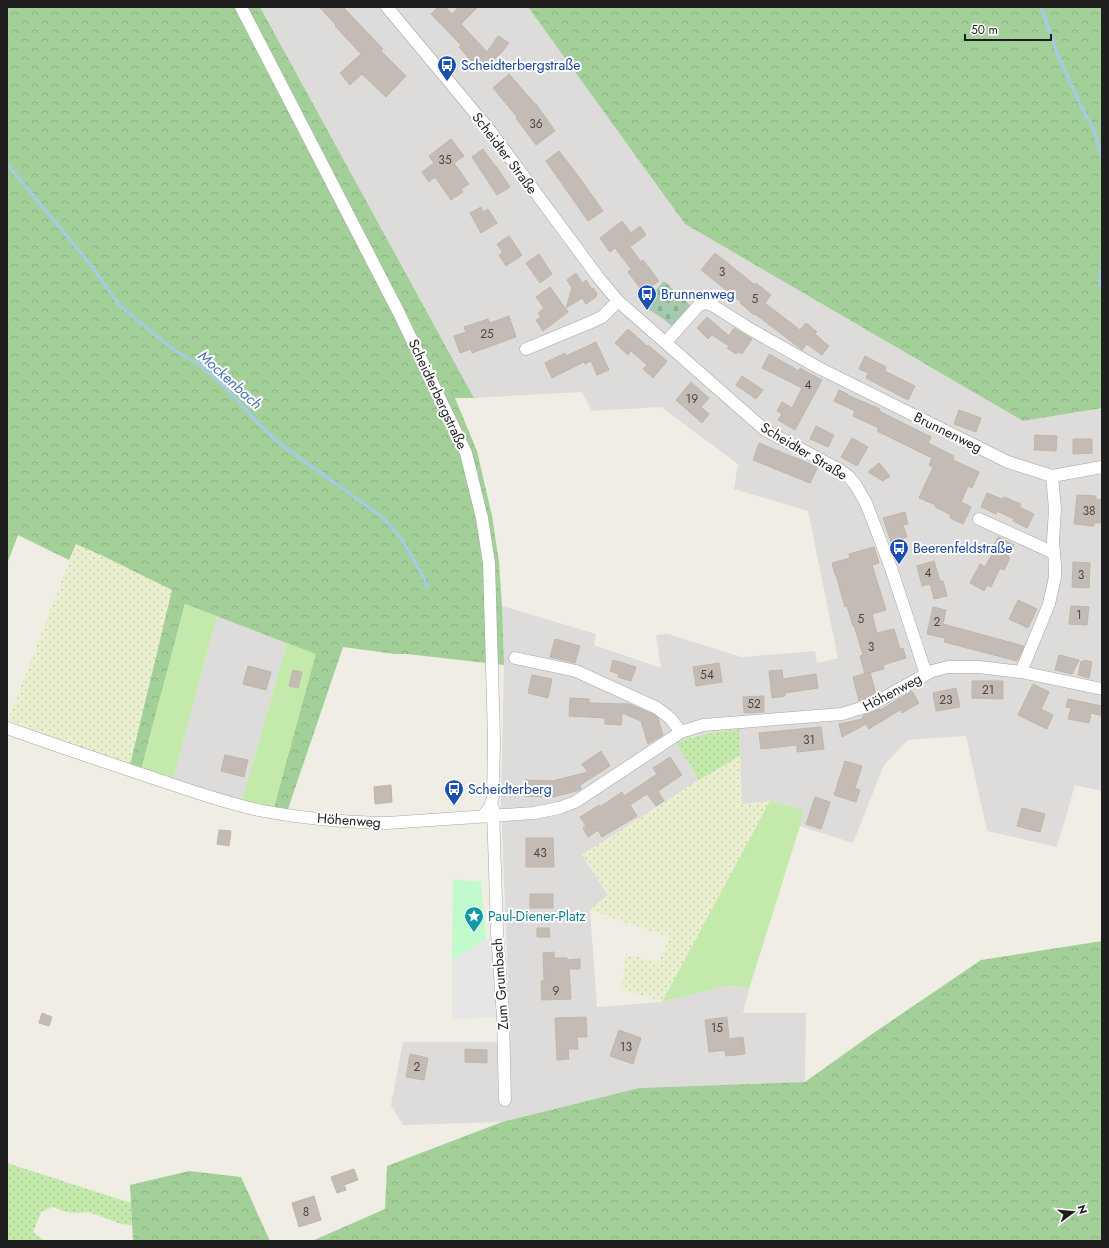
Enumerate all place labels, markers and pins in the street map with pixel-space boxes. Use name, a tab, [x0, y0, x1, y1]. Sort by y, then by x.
bus stop icon: Scheidterbergstraße	[436, 54, 458, 82]
place label: Scheidterbergstraße	[461, 55, 580, 75]
bus stop icon: Brunnenweg	[636, 283, 658, 311]
place label: Brunnenweg	[661, 284, 735, 304]
bus stop icon: Beerenfeldstraße	[888, 537, 910, 565]
place label: Beerenfeldstraße	[913, 538, 1012, 558]
bus stop icon: Scheidterberg	[443, 778, 465, 806]
place label: Scheidterberg	[468, 779, 552, 799]
place icon: Paul-Diener-Platz	[463, 905, 485, 933]
place label: Paul-Diener-Platz	[488, 906, 586, 926]

